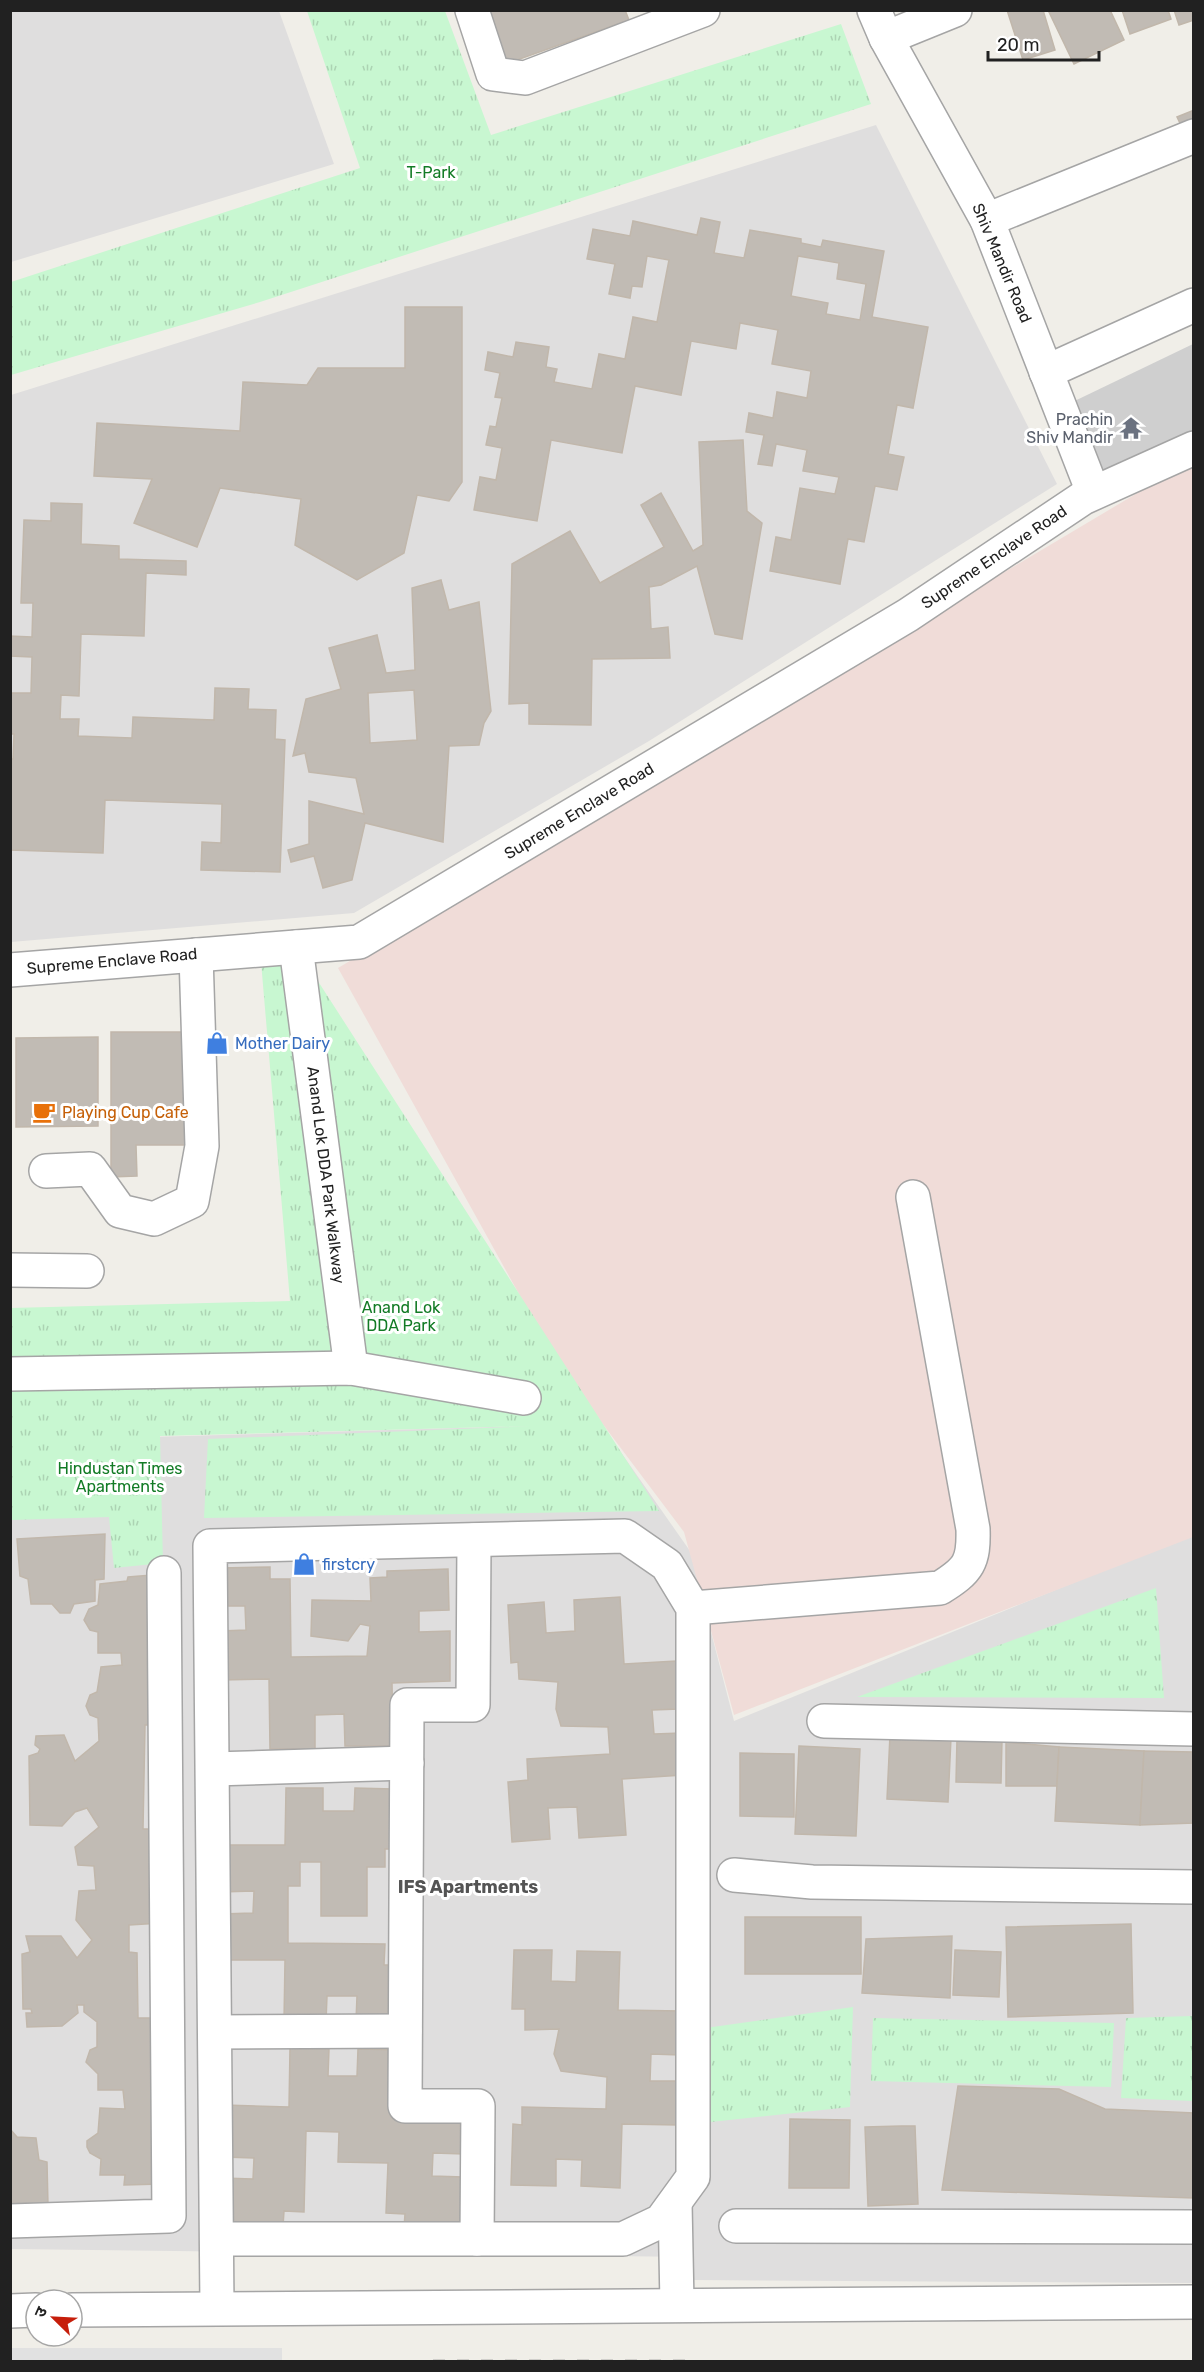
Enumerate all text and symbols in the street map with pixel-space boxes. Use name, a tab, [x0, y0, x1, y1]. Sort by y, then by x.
scale bar	[988, 24, 1099, 62]
text: 20 m	[997, 34, 1039, 56]
park label: T-Park	[406, 163, 456, 182]
street label: Shiv Mandir Road	[968, 200, 1036, 326]
place label: Prachin Shiv Mandir	[1026, 410, 1113, 447]
temple icon: Prachin Shiv Mandir	[1118, 415, 1144, 441]
street label: Supreme Enclave Road	[918, 501, 1070, 613]
street label: Supreme Enclave Road	[501, 759, 657, 863]
street label: Supreme Enclave Road	[26, 944, 198, 978]
shop icon: Mother Dairy	[204, 1030, 230, 1056]
place label: Mother Dairy	[235, 1034, 330, 1053]
street label: Anand Lok DDA Park Walkway	[303, 1065, 349, 1285]
cafe icon: Playing Cup Cafe	[31, 1099, 57, 1125]
place label: Playing Cup Cafe	[62, 1103, 189, 1122]
park label: Anand Lok DDA Park	[362, 1298, 441, 1335]
park label: Hindustan Times Apartments	[57, 1459, 183, 1496]
shop icon: firstcry	[291, 1551, 317, 1577]
place label: firstcry	[322, 1555, 375, 1574]
district label: IFS Apartments	[398, 1876, 538, 1898]
north arrow	[24, 2288, 84, 2348]
text: उ	[30, 2303, 52, 2320]

